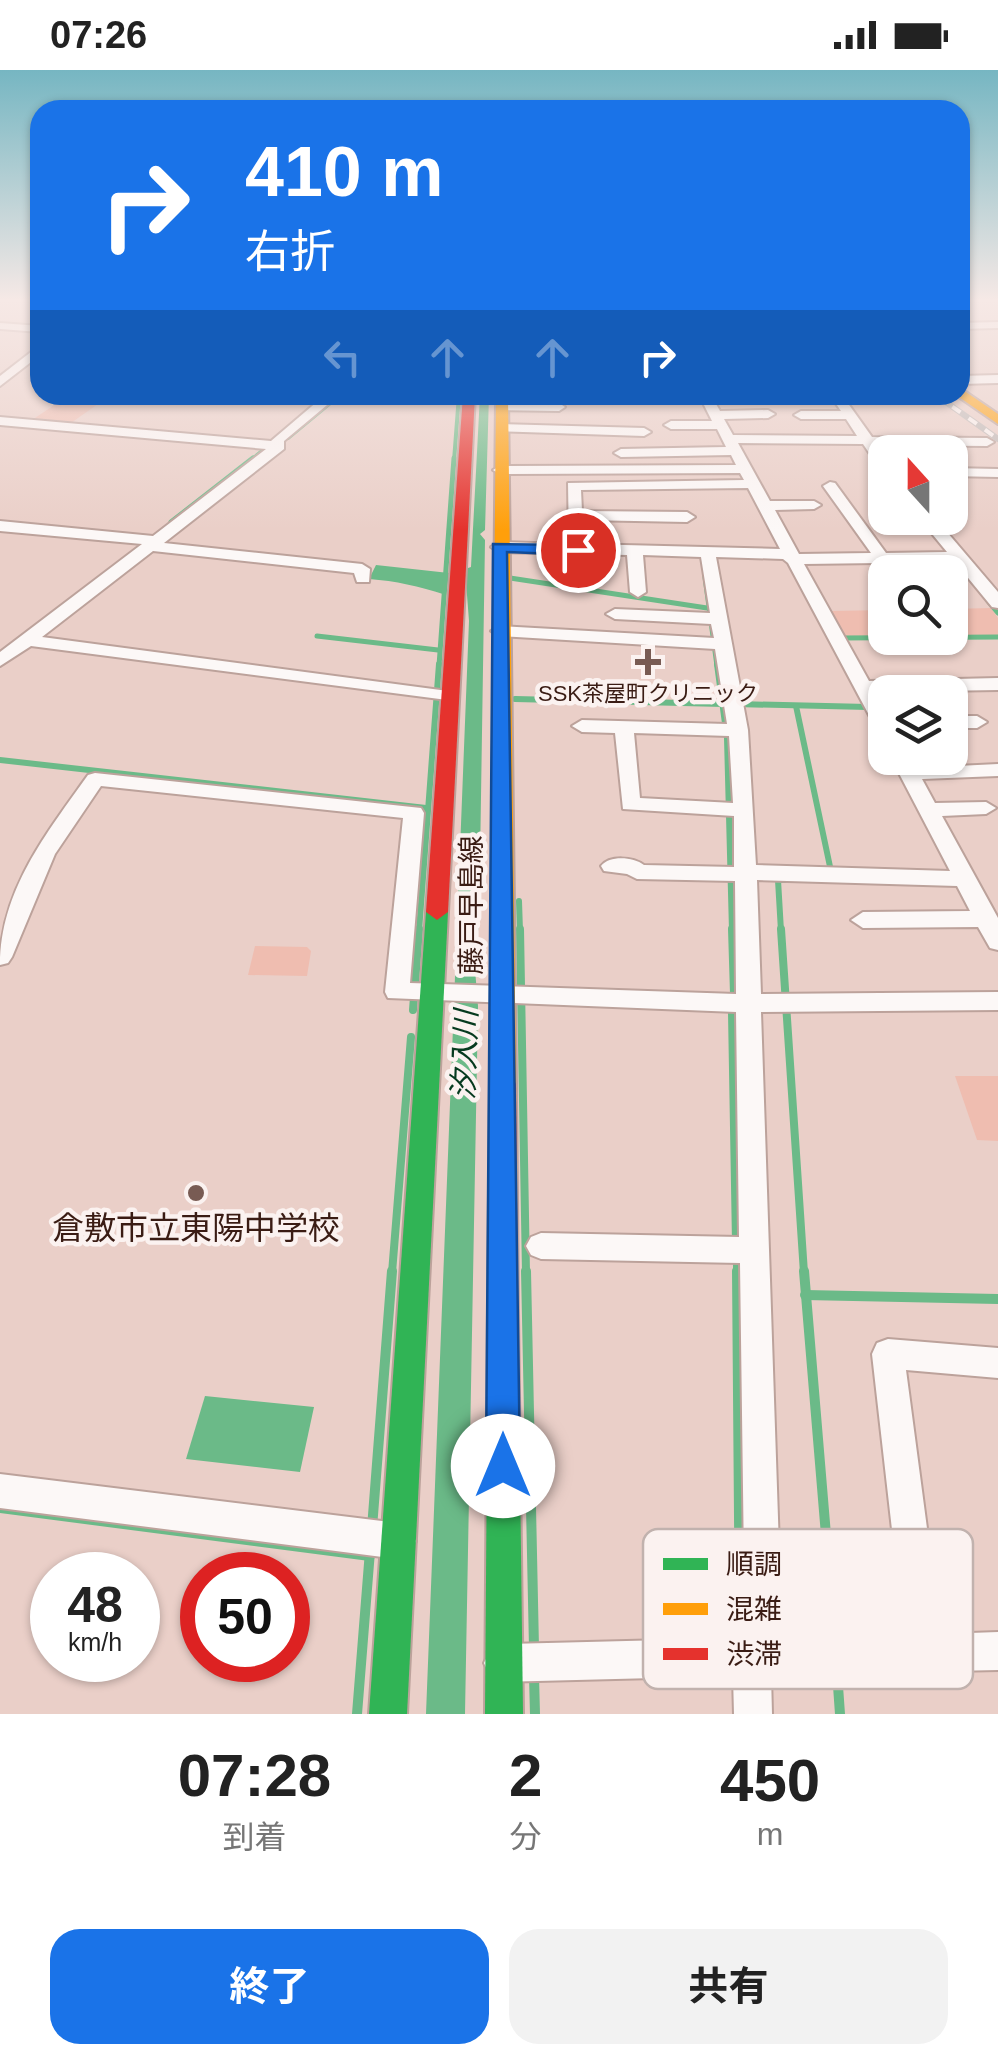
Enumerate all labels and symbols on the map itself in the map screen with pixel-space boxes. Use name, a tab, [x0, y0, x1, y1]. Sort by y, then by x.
north arrow	[868, 435, 968, 535]
pin	[536, 508, 621, 593]
marker: SSK茶屋町クリニック	[635, 649, 661, 675]
place label: SSK茶屋町クリニック	[538, 681, 758, 706]
street label: 藤戸早島線	[456, 835, 487, 975]
water label: 汐入川	[446, 1006, 483, 1101]
marker: 倉敷市立東陽中学校	[185, 1182, 207, 1204]
place label: 倉敷市立東陽中学校	[52, 1210, 340, 1246]
position arrow	[451, 1414, 555, 1518]
legend	[643, 1529, 973, 1689]
text: 順調	[726, 1549, 782, 1580]
speed limit sign: 50	[180, 1552, 310, 1682]
text: 混雑	[726, 1594, 782, 1625]
text: 渋滞	[726, 1639, 782, 1670]

